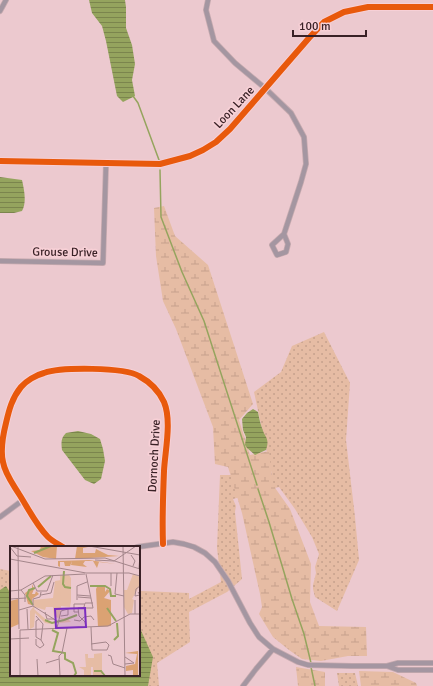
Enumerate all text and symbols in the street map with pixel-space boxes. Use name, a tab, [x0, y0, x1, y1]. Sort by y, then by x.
scale bar	[293, 12, 366, 38]
text: 100 m	[299, 19, 331, 34]
street label: Loon Lane	[211, 83, 258, 132]
street label: Grouse Drive	[32, 244, 98, 261]
street label: Dornoch Drive	[145, 419, 164, 493]
inset map	[10, 546, 140, 676]

